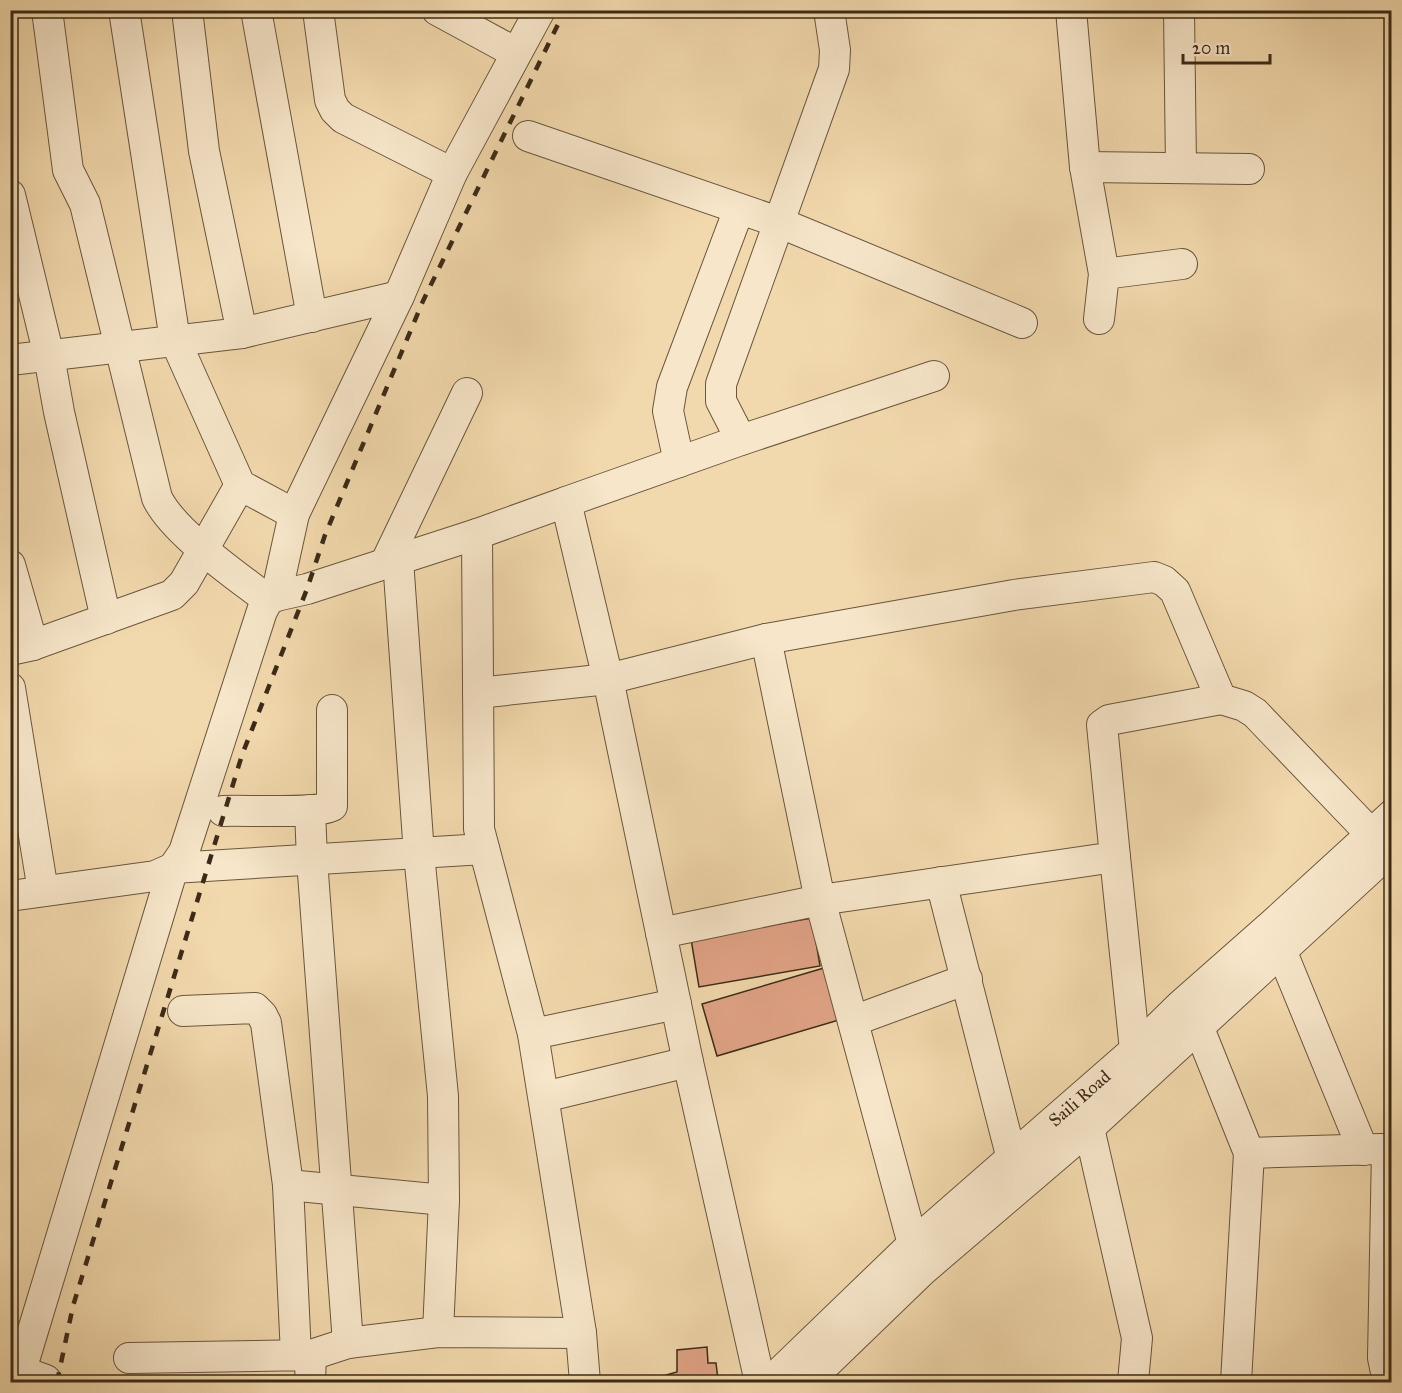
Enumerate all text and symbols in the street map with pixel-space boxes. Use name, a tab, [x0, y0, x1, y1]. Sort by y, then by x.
scale bar	[1183, 27, 1270, 65]
text: 20 m	[1192, 37, 1230, 59]
street label: Saili Road	[1044, 1065, 1115, 1131]

